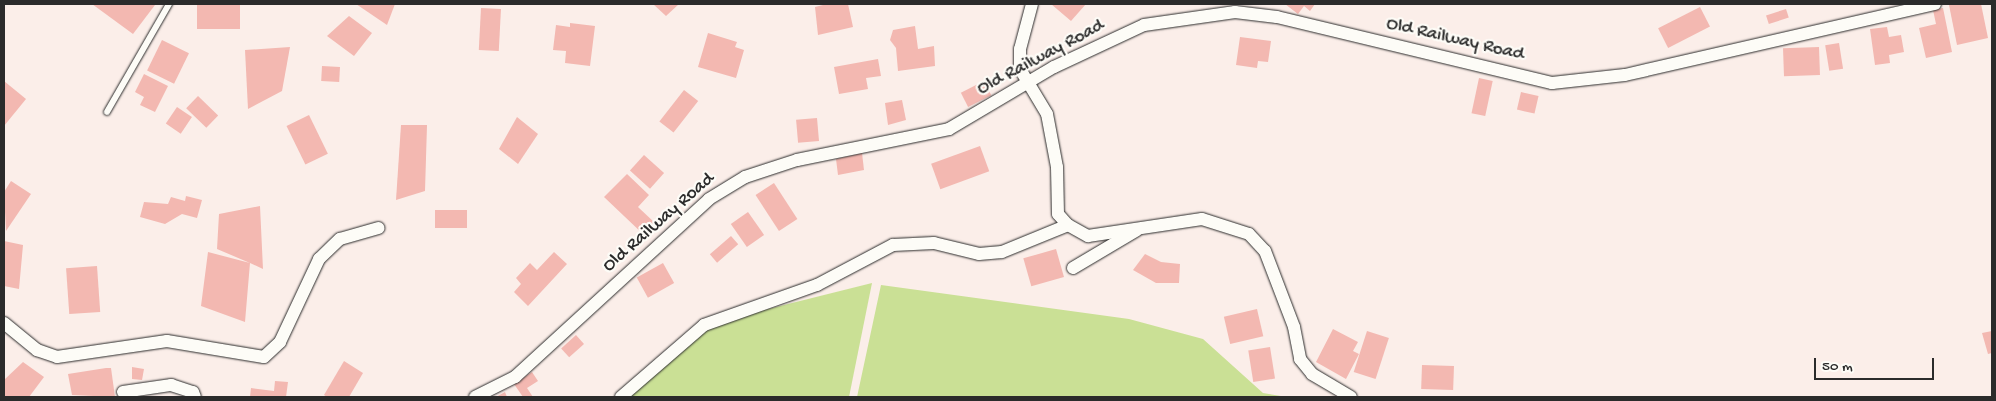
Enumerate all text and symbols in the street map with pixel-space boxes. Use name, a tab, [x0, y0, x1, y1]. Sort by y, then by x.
street label: Old Railway Road	[1384, 13, 1526, 67]
street label: Old Railway Road	[974, 15, 1108, 101]
street label: Old Railway Road	[598, 168, 720, 278]
scale bar	[1816, 348, 1936, 380]
text: 50 m	[1822, 358, 1853, 376]

